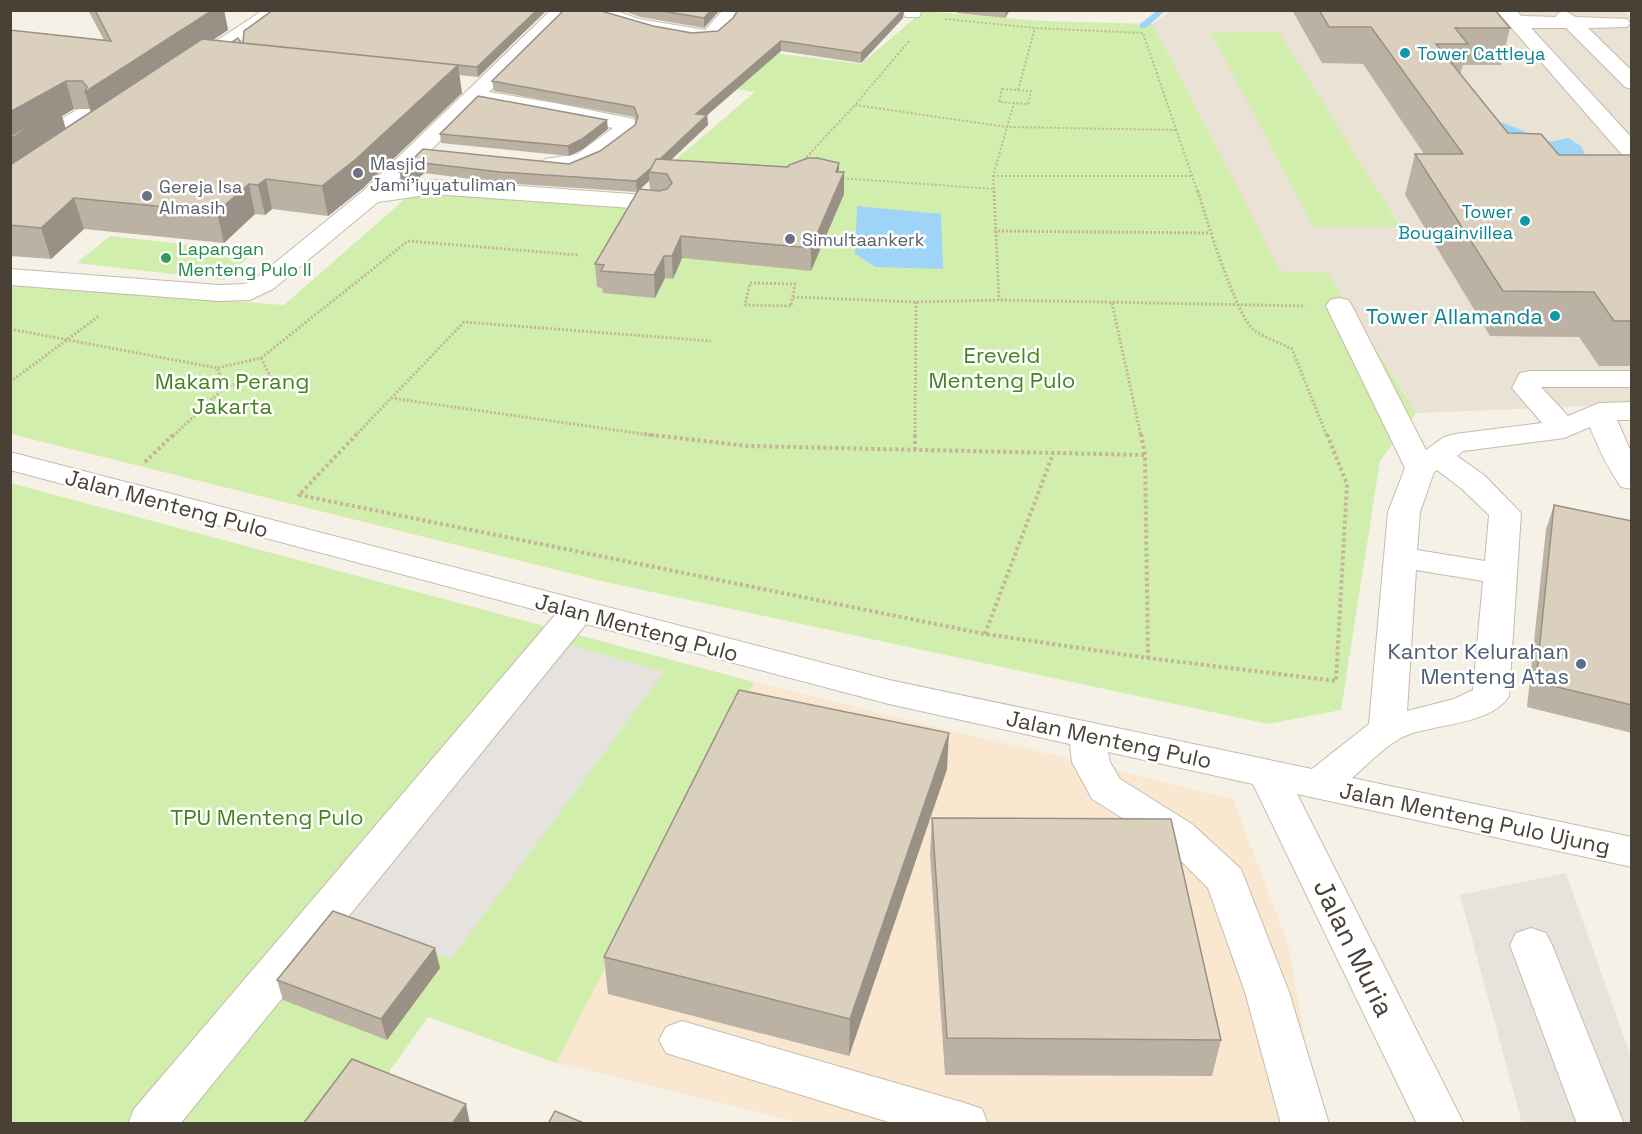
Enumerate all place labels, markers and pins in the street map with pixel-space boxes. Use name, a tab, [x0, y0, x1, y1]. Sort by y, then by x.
place label: Tower Cattleya	[1417, 42, 1545, 65]
marker: Tower Cattleya	[1398, 46, 1412, 60]
place label: Masjid Jami'iyyatuliman	[370, 152, 516, 196]
marker: Masjid Jami'iyyatuliman	[351, 166, 365, 180]
place label: Gereja Isa Almasih	[159, 175, 242, 219]
marker: Gereja Isa Almasih	[140, 189, 154, 203]
place label: Tower Bougainvillea	[1398, 200, 1513, 244]
marker: Tower Bougainvillea	[1518, 214, 1532, 228]
place label: Simultaankerk	[802, 228, 925, 251]
marker: Simultaankerk	[783, 232, 797, 246]
place label: Lapangan Menteng Pulo II	[178, 237, 312, 281]
marker: Lapangan Menteng Pulo II	[159, 251, 173, 265]
place label: Tower Allamanda	[1366, 302, 1543, 330]
marker: Tower Allamanda	[1548, 309, 1562, 323]
place label: Kantor Kelurahan Menteng Atas	[1387, 637, 1569, 690]
marker: Kantor Kelurahan Menteng Atas	[1574, 657, 1588, 671]

